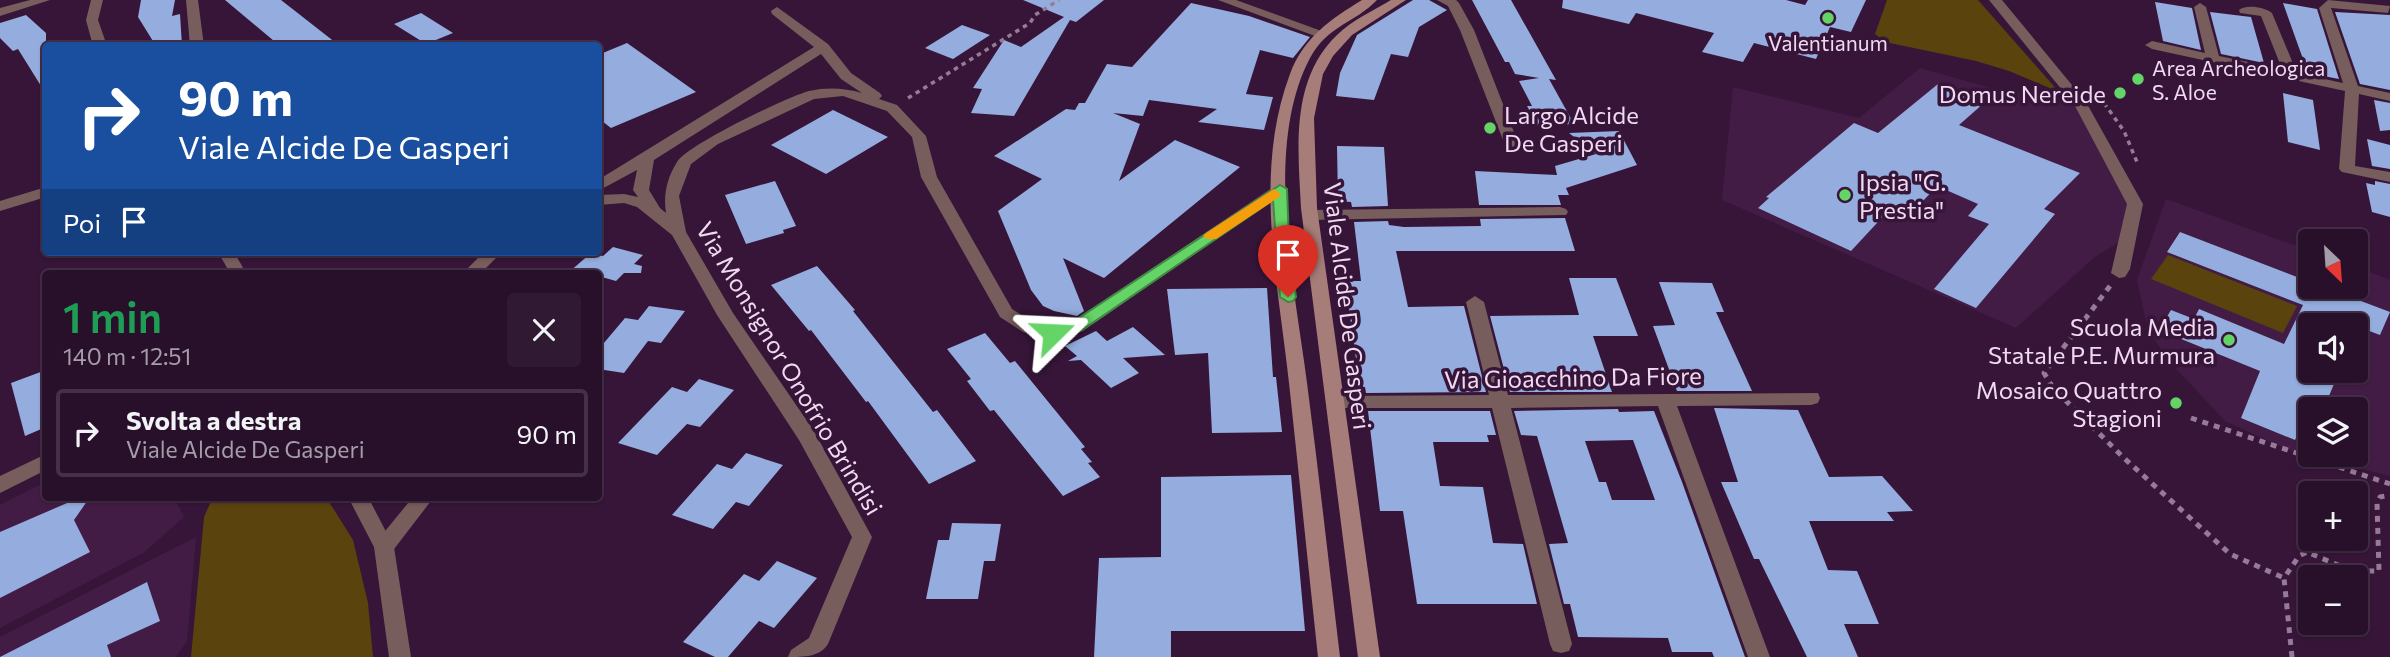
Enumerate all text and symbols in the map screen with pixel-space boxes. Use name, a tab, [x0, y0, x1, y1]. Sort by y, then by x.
marker: Valentianum	[1820, 10, 1836, 26]
place label: Valentianum	[1768, 30, 1888, 55]
place label: Area Archeologica S. Aloe	[2152, 55, 2325, 104]
text: 90 m	[178, 66, 293, 126]
icon: right	[63, 70, 154, 161]
marker: Area Archeologica S. Aloe	[2130, 71, 2146, 87]
place label: Domus Nereide	[1939, 79, 2106, 108]
marker: Domus Nereide	[2112, 85, 2128, 101]
place label: Largo Alcide De Gasperi	[1504, 100, 1639, 157]
marker: Largo Alcide De Gasperi	[1482, 120, 1498, 136]
text: Viale Alcide De Gasperi	[178, 126, 510, 166]
place label: Ipsia "G. Prestia"	[1859, 167, 1946, 224]
street label: Viale Alcide De Gasperi	[1318, 181, 1378, 431]
marker: Ipsia "G. Prestia"	[1837, 187, 1853, 203]
icon: arrive	[115, 203, 153, 241]
text: Poi	[63, 207, 101, 238]
street label: Via Monsignor Onofrio Brindisi	[691, 216, 889, 520]
pin	[1258, 225, 1318, 297]
north arrow	[2298, 229, 2368, 299]
map controls	[2298, 229, 2368, 635]
icon: arrive	[1269, 236, 1307, 274]
text: 1 min	[63, 290, 162, 342]
button: close	[507, 293, 581, 367]
position arrow	[1016, 296, 1090, 370]
place label: Scuola Media Statale P.E. Murmura	[1988, 312, 2215, 369]
button: sound	[2298, 313, 2368, 383]
marker: Scuola Media Statale P.E. Murmura	[2221, 332, 2237, 348]
text: 140 m · 12:51	[63, 342, 191, 370]
street label: Via Gioacchino Da Fiore	[1444, 360, 1702, 394]
place label: Mosaico Quattro Stagioni	[1976, 375, 2162, 432]
marker: Mosaico Quattro Stagioni	[2168, 395, 2184, 411]
button: layers	[2298, 397, 2368, 467]
text: Svolta a destra	[126, 404, 301, 435]
icon: right	[67, 414, 105, 452]
text: 90 m	[517, 418, 577, 449]
text: Viale Alcide De Gasperi	[126, 435, 365, 463]
button: +	[2298, 481, 2368, 551]
button: −	[2298, 565, 2368, 635]

